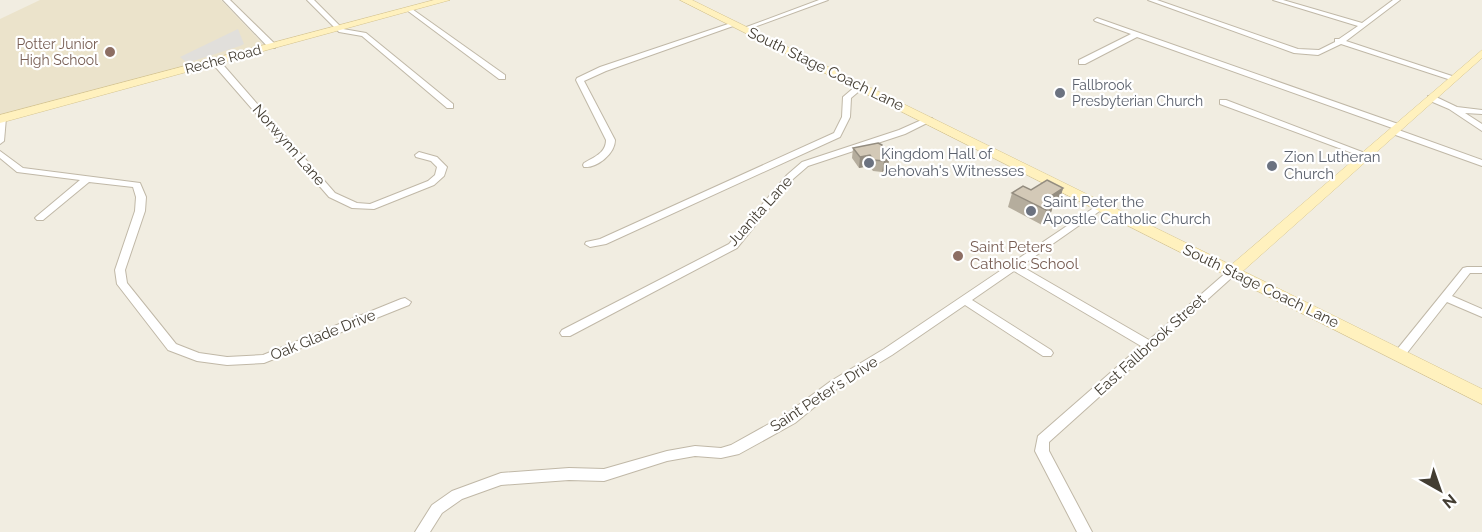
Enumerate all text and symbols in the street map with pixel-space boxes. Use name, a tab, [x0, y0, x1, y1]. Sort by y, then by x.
street label: South Stage Coach Lane	[745, 23, 907, 115]
place label: Potter Junior High School	[17, 36, 98, 68]
street label: Reche Road	[183, 41, 263, 77]
marker: Potter Junior High School	[103, 45, 117, 59]
place label: Fallbrook Presbyterian Church	[1072, 77, 1203, 109]
marker: Fallbrook Presbyterian Church	[1053, 86, 1067, 100]
street label: Norwynn Lane	[249, 101, 329, 189]
place label: Kingdom Hall of Jehovah's Witnesses	[881, 145, 1024, 180]
place label: Zion Lutheran Church	[1284, 148, 1381, 183]
marker: Kingdom Hall of Jehovah's Witnesses	[862, 156, 876, 170]
marker: Zion Lutheran Church	[1265, 159, 1279, 173]
street label: Juanita Lane	[724, 172, 796, 250]
place label: Saint Peter the Apostle Catholic Church	[1043, 193, 1211, 228]
marker: Saint Peter the Apostle Catholic Church	[1024, 204, 1038, 218]
place label: Saint Peters Catholic School	[970, 238, 1079, 273]
street label: South Stage Coach Lane	[1180, 240, 1342, 332]
marker: Saint Peters Catholic School	[951, 249, 965, 263]
street label: East Fallbrook Street	[1091, 290, 1209, 400]
street label: Oak Glade Drive	[268, 306, 378, 364]
street label: Saint Peter's Drive	[767, 352, 881, 435]
north arrow	[1410, 460, 1470, 520]
text: N	[1439, 490, 1460, 512]

